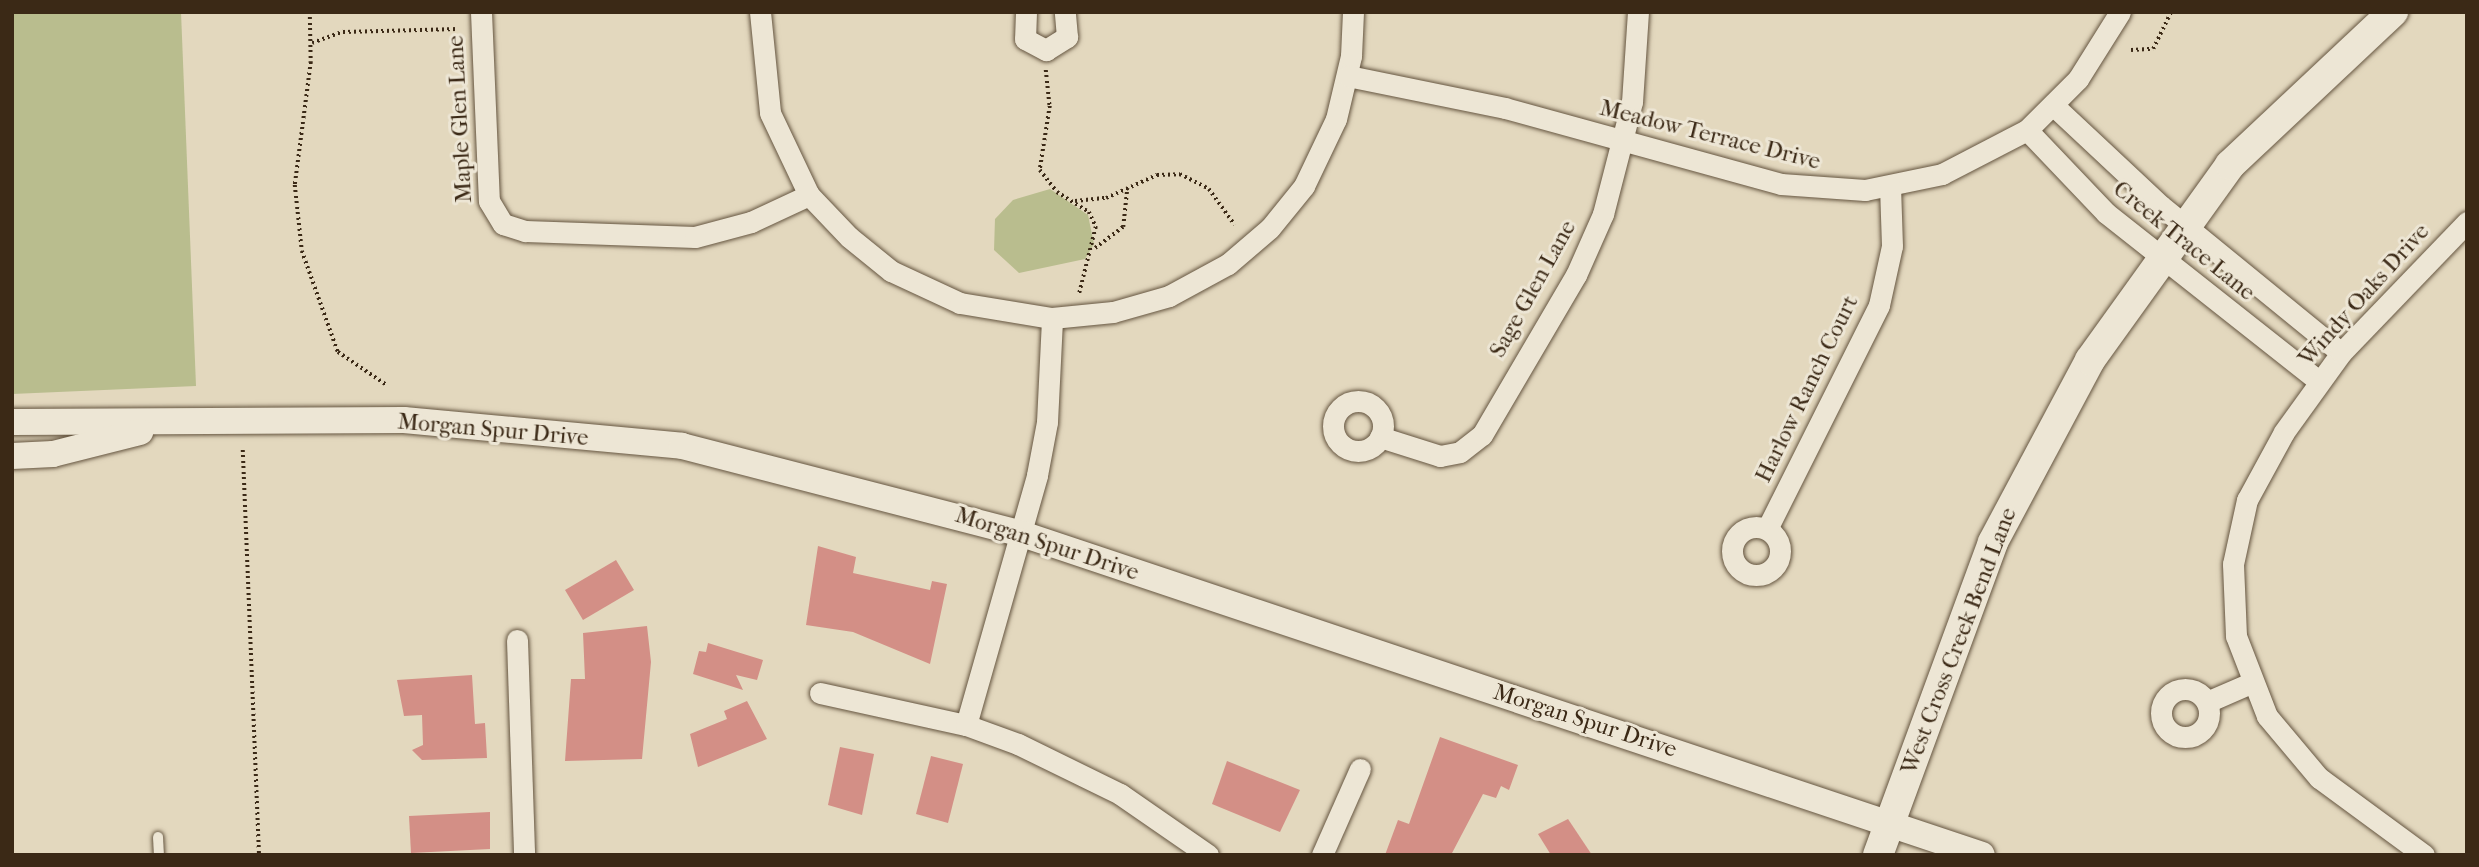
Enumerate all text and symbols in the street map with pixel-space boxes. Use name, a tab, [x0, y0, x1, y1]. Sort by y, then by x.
street label: Maple Glen Lane	[442, 35, 478, 203]
street label: Meadow Terrace Drive	[1597, 94, 1823, 176]
street label: Creek Trace Lane	[2108, 175, 2260, 307]
street label: Sage Glen Lane	[1484, 216, 1582, 362]
street label: Windy Oaks Drive	[2293, 218, 2435, 372]
street label: Harlow Ranch Court	[1750, 291, 1864, 487]
street label: Morgan Spur Drive	[397, 408, 589, 452]
street label: Morgan Spur Drive	[952, 501, 1142, 587]
street label: West Cross Creek Bend Lane	[1895, 504, 2023, 778]
street label: Morgan Spur Drive	[1490, 678, 1680, 764]

